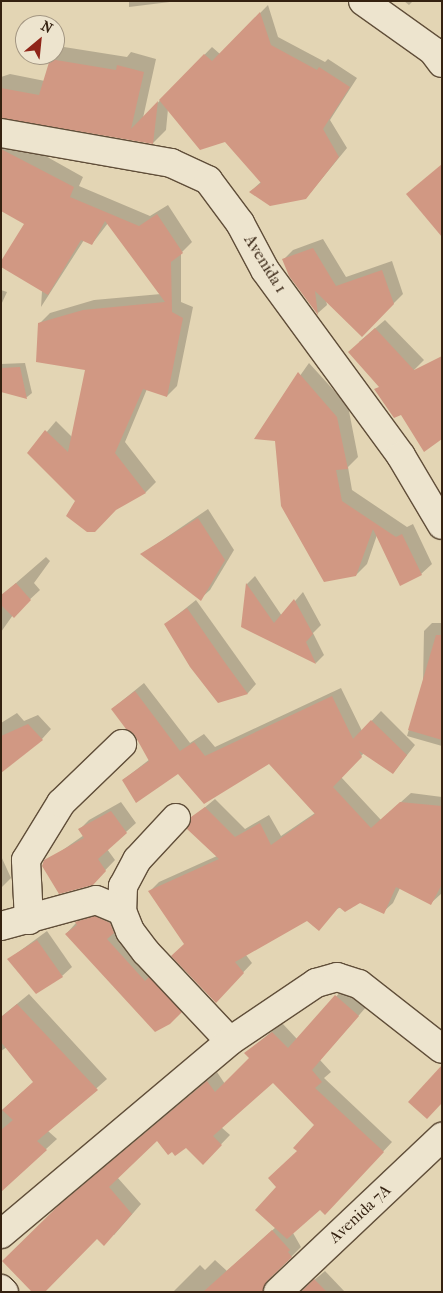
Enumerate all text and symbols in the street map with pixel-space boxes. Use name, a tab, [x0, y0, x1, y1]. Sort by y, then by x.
north arrow	[15, 15, 65, 65]
text: N	[38, 17, 55, 37]
street label: Avenida 1	[240, 231, 290, 297]
street label: Avenida 7A	[325, 1181, 395, 1247]

